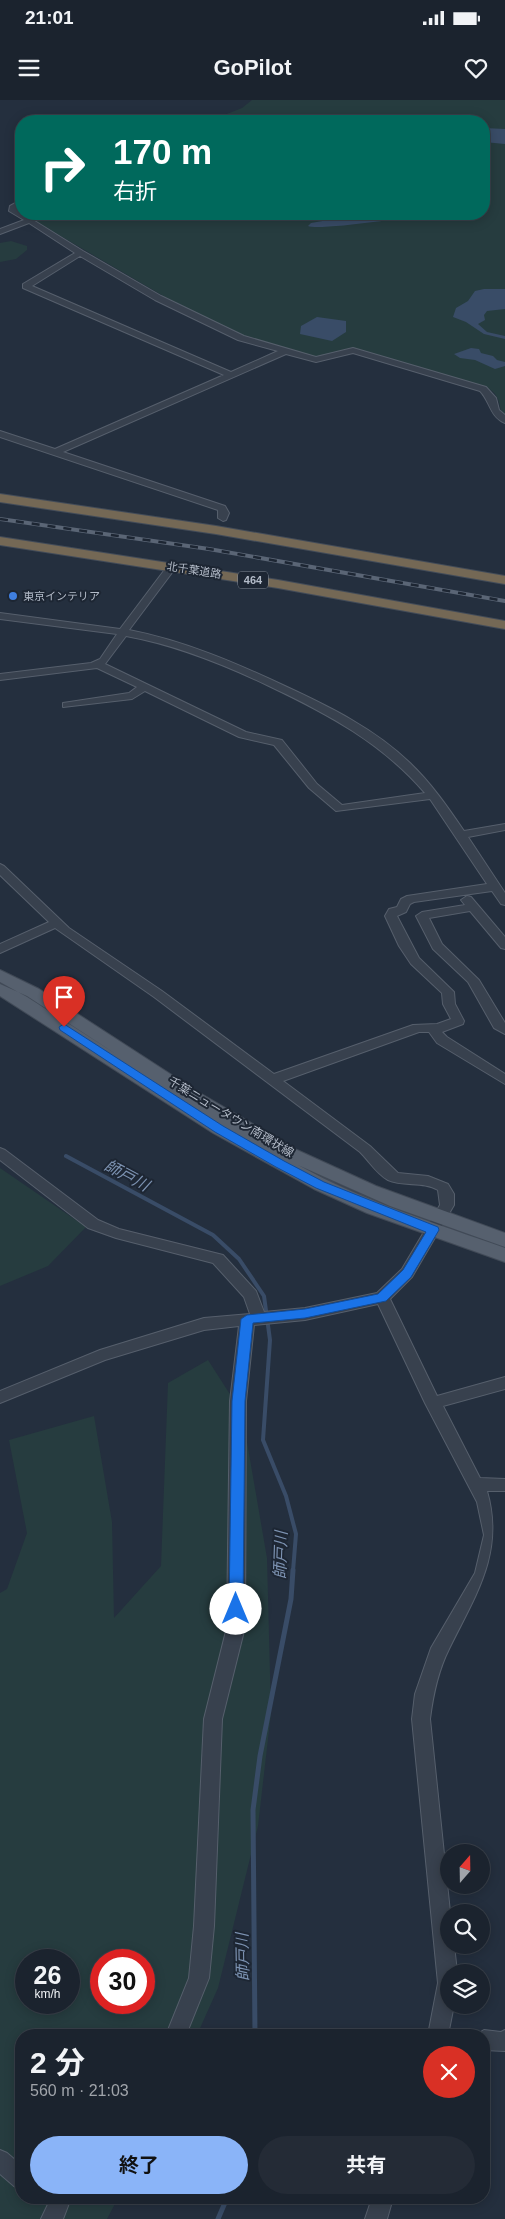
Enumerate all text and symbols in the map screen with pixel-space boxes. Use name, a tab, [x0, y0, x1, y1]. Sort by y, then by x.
text: 21:01	[25, 7, 74, 28]
icon: menu	[15, 54, 43, 82]
icon: heart	[462, 54, 490, 82]
text: GoPilot	[213, 55, 292, 80]
text: 170 m	[113, 132, 212, 171]
icon: right	[30, 135, 95, 200]
text: 右折	[113, 179, 157, 204]
street label: 北千葉道路	[166, 560, 222, 580]
road number: 464	[238, 572, 268, 588]
marker: 東京インテリア	[7, 590, 19, 602]
place label: 東京インテリア	[23, 590, 100, 602]
pin	[43, 976, 85, 1027]
icon: arrive	[50, 983, 78, 1011]
street label: 千葉ニュータウン南環状線	[166, 1074, 296, 1160]
water label: 師戸川	[102, 1157, 154, 1195]
water label: 師戸川	[271, 1529, 290, 1579]
position arrow	[209, 1582, 261, 1634]
north arrow	[440, 1844, 490, 1894]
map controls	[440, 1844, 490, 2014]
button: search	[440, 1904, 490, 1954]
water label: 師戸川	[234, 1931, 251, 1981]
speed limit sign: 30	[90, 1949, 155, 2014]
text: 26	[34, 1961, 61, 1989]
button: layers	[440, 1964, 490, 2014]
text: km/h	[34, 1987, 61, 2001]
text: 2 分	[30, 2046, 85, 2079]
button: close	[423, 2046, 475, 2098]
text: 560 m · 21:03	[30, 2082, 129, 2099]
button: 終了	[30, 2136, 248, 2194]
button: 共有	[258, 2136, 475, 2194]

